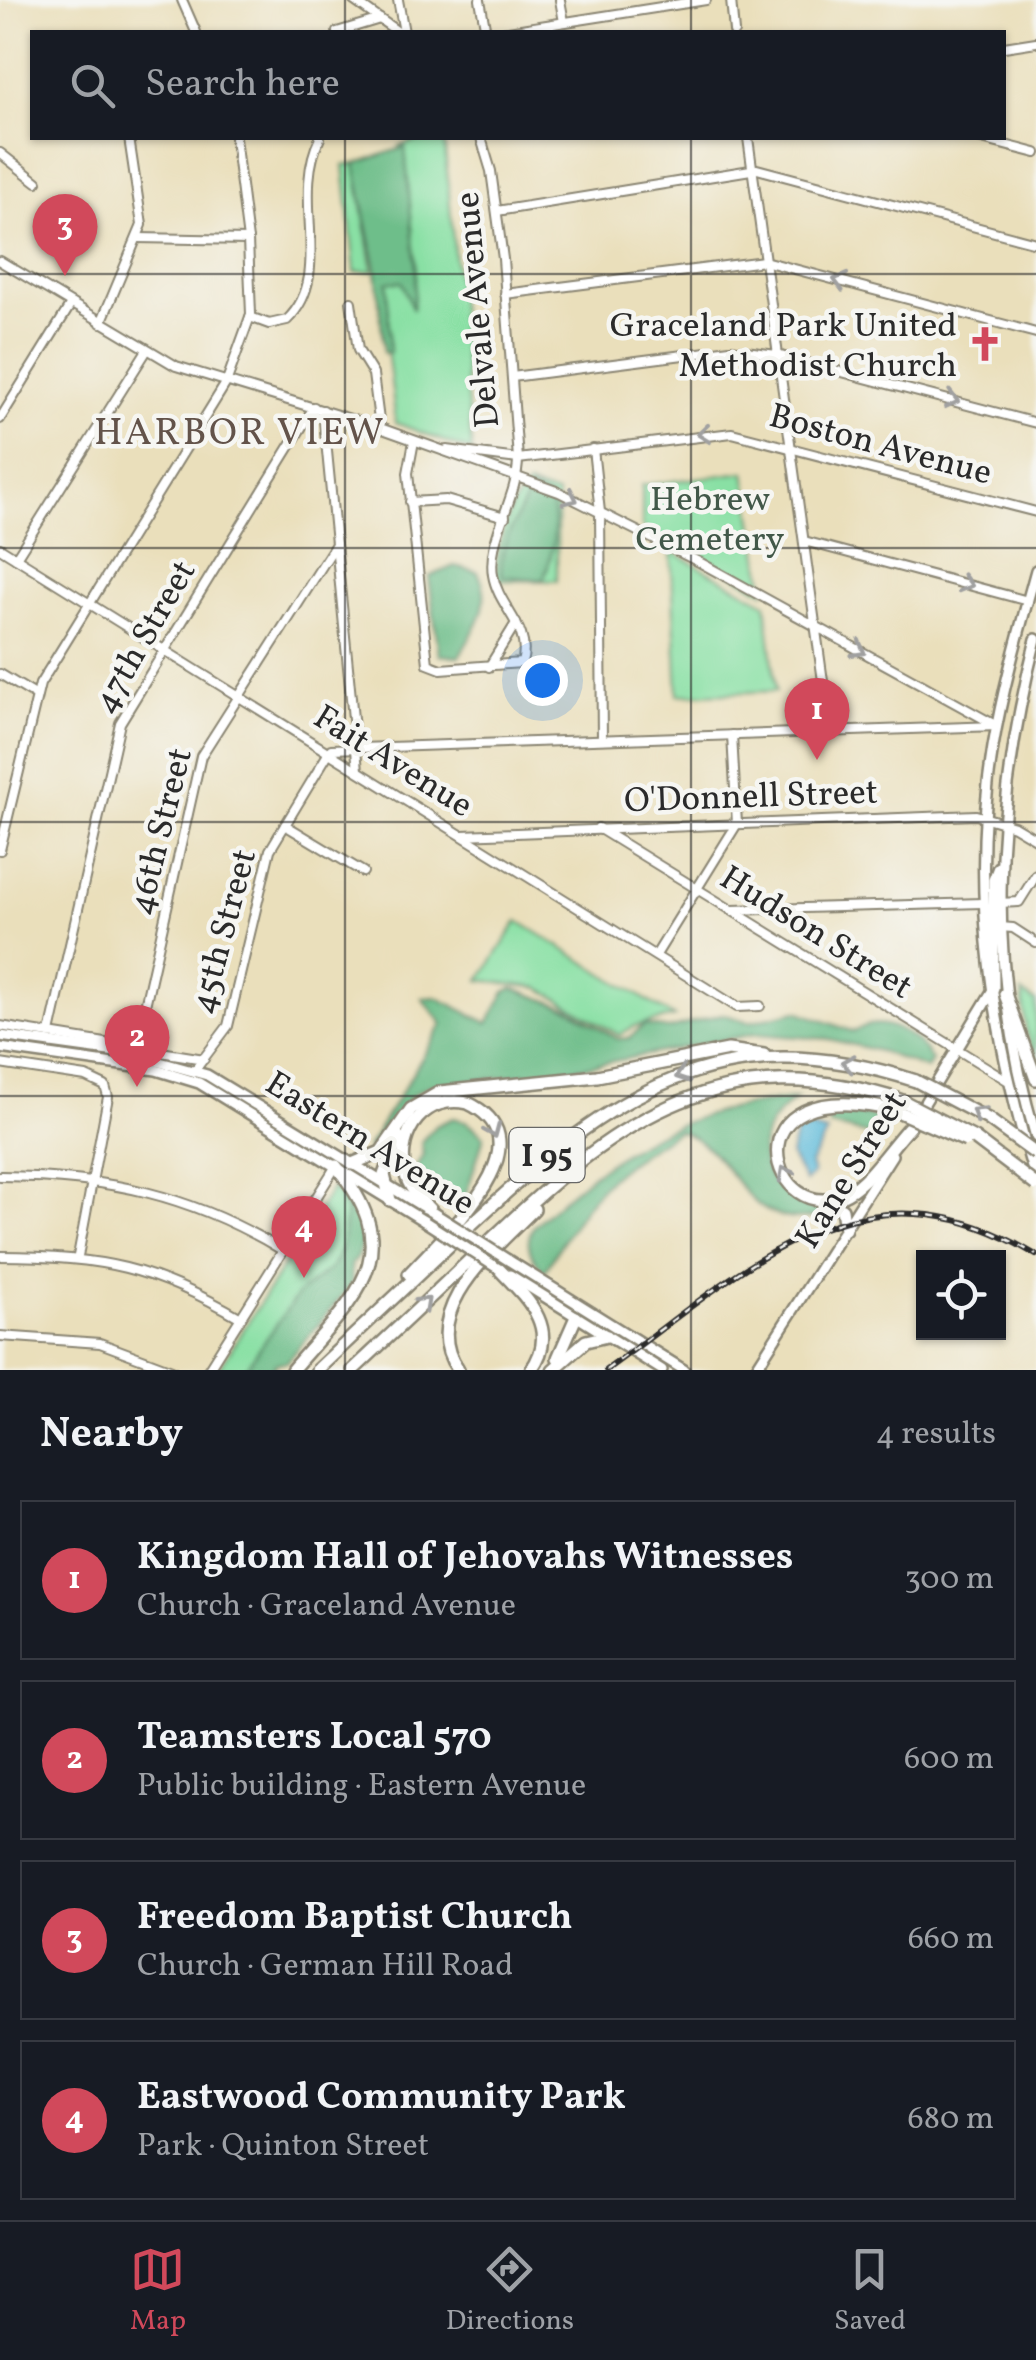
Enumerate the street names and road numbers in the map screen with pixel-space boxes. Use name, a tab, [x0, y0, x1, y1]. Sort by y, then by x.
street label: Delvale Avenue	[445, 190, 513, 430]
street label: Boston Avenue	[764, 393, 997, 499]
street label: 47th Street	[82, 552, 209, 723]
street label: Fait Avenue	[304, 695, 481, 830]
street label: 46th Street	[118, 743, 206, 920]
street label: O'Donnell Street	[623, 770, 879, 826]
street label: 45th Street	[180, 844, 270, 1019]
street label: Hudson Street	[710, 855, 921, 1012]
street label: Eastern Avenue	[255, 1061, 483, 1228]
street label: Kane Street	[785, 1083, 920, 1259]
road number: I 95	[510, 1128, 584, 1182]

